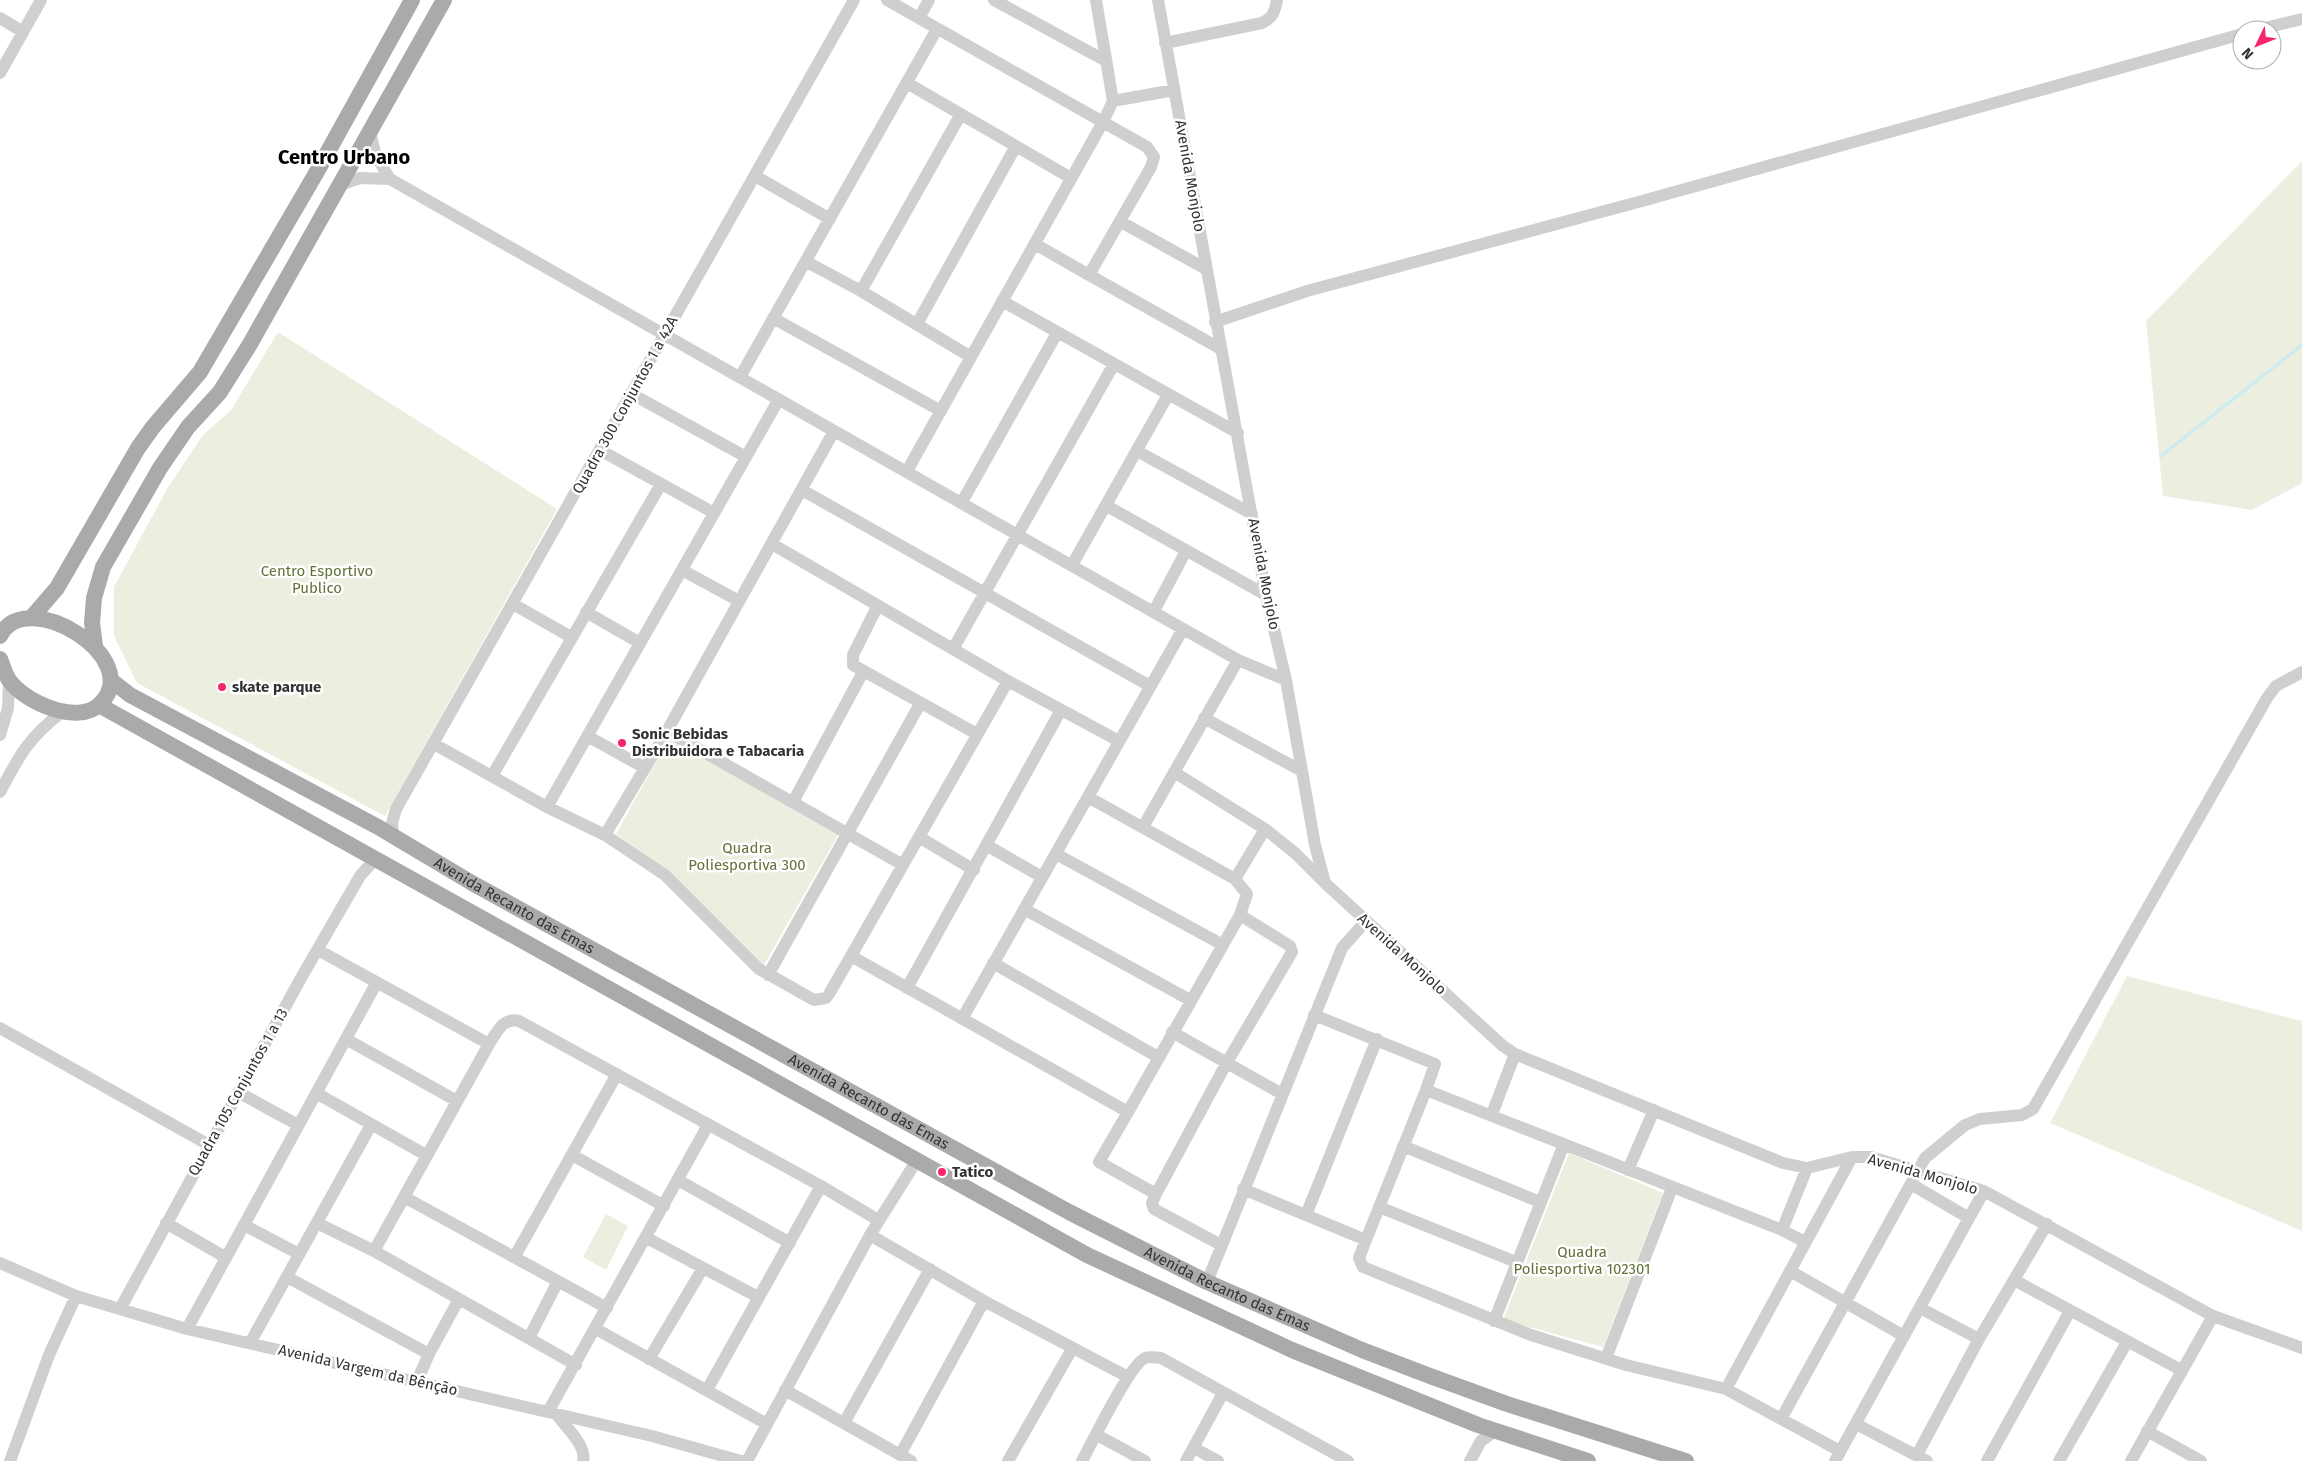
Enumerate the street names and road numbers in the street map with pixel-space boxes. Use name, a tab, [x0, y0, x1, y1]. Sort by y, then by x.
street label: Avenida Monjolo	[1171, 119, 1209, 233]
street label: Quadra 300 Conjuntos 1 a 42A	[569, 313, 682, 497]
street label: Avenida Monjolo	[1244, 517, 1284, 631]
street label: Avenida Recanto das Emas	[431, 853, 598, 958]
street label: Avenida Monjolo	[1354, 909, 1450, 999]
street label: Quadra 105 Conjuntos 1 a 13	[184, 1005, 292, 1179]
street label: Avenida Recanto das Emas	[785, 1050, 952, 1153]
street label: Avenida Monjolo	[1866, 1150, 1980, 1198]
street label: Avenida Recanto das Emas	[1141, 1243, 1313, 1335]
street label: Avenida Vargem da Bênção	[277, 1341, 459, 1399]

